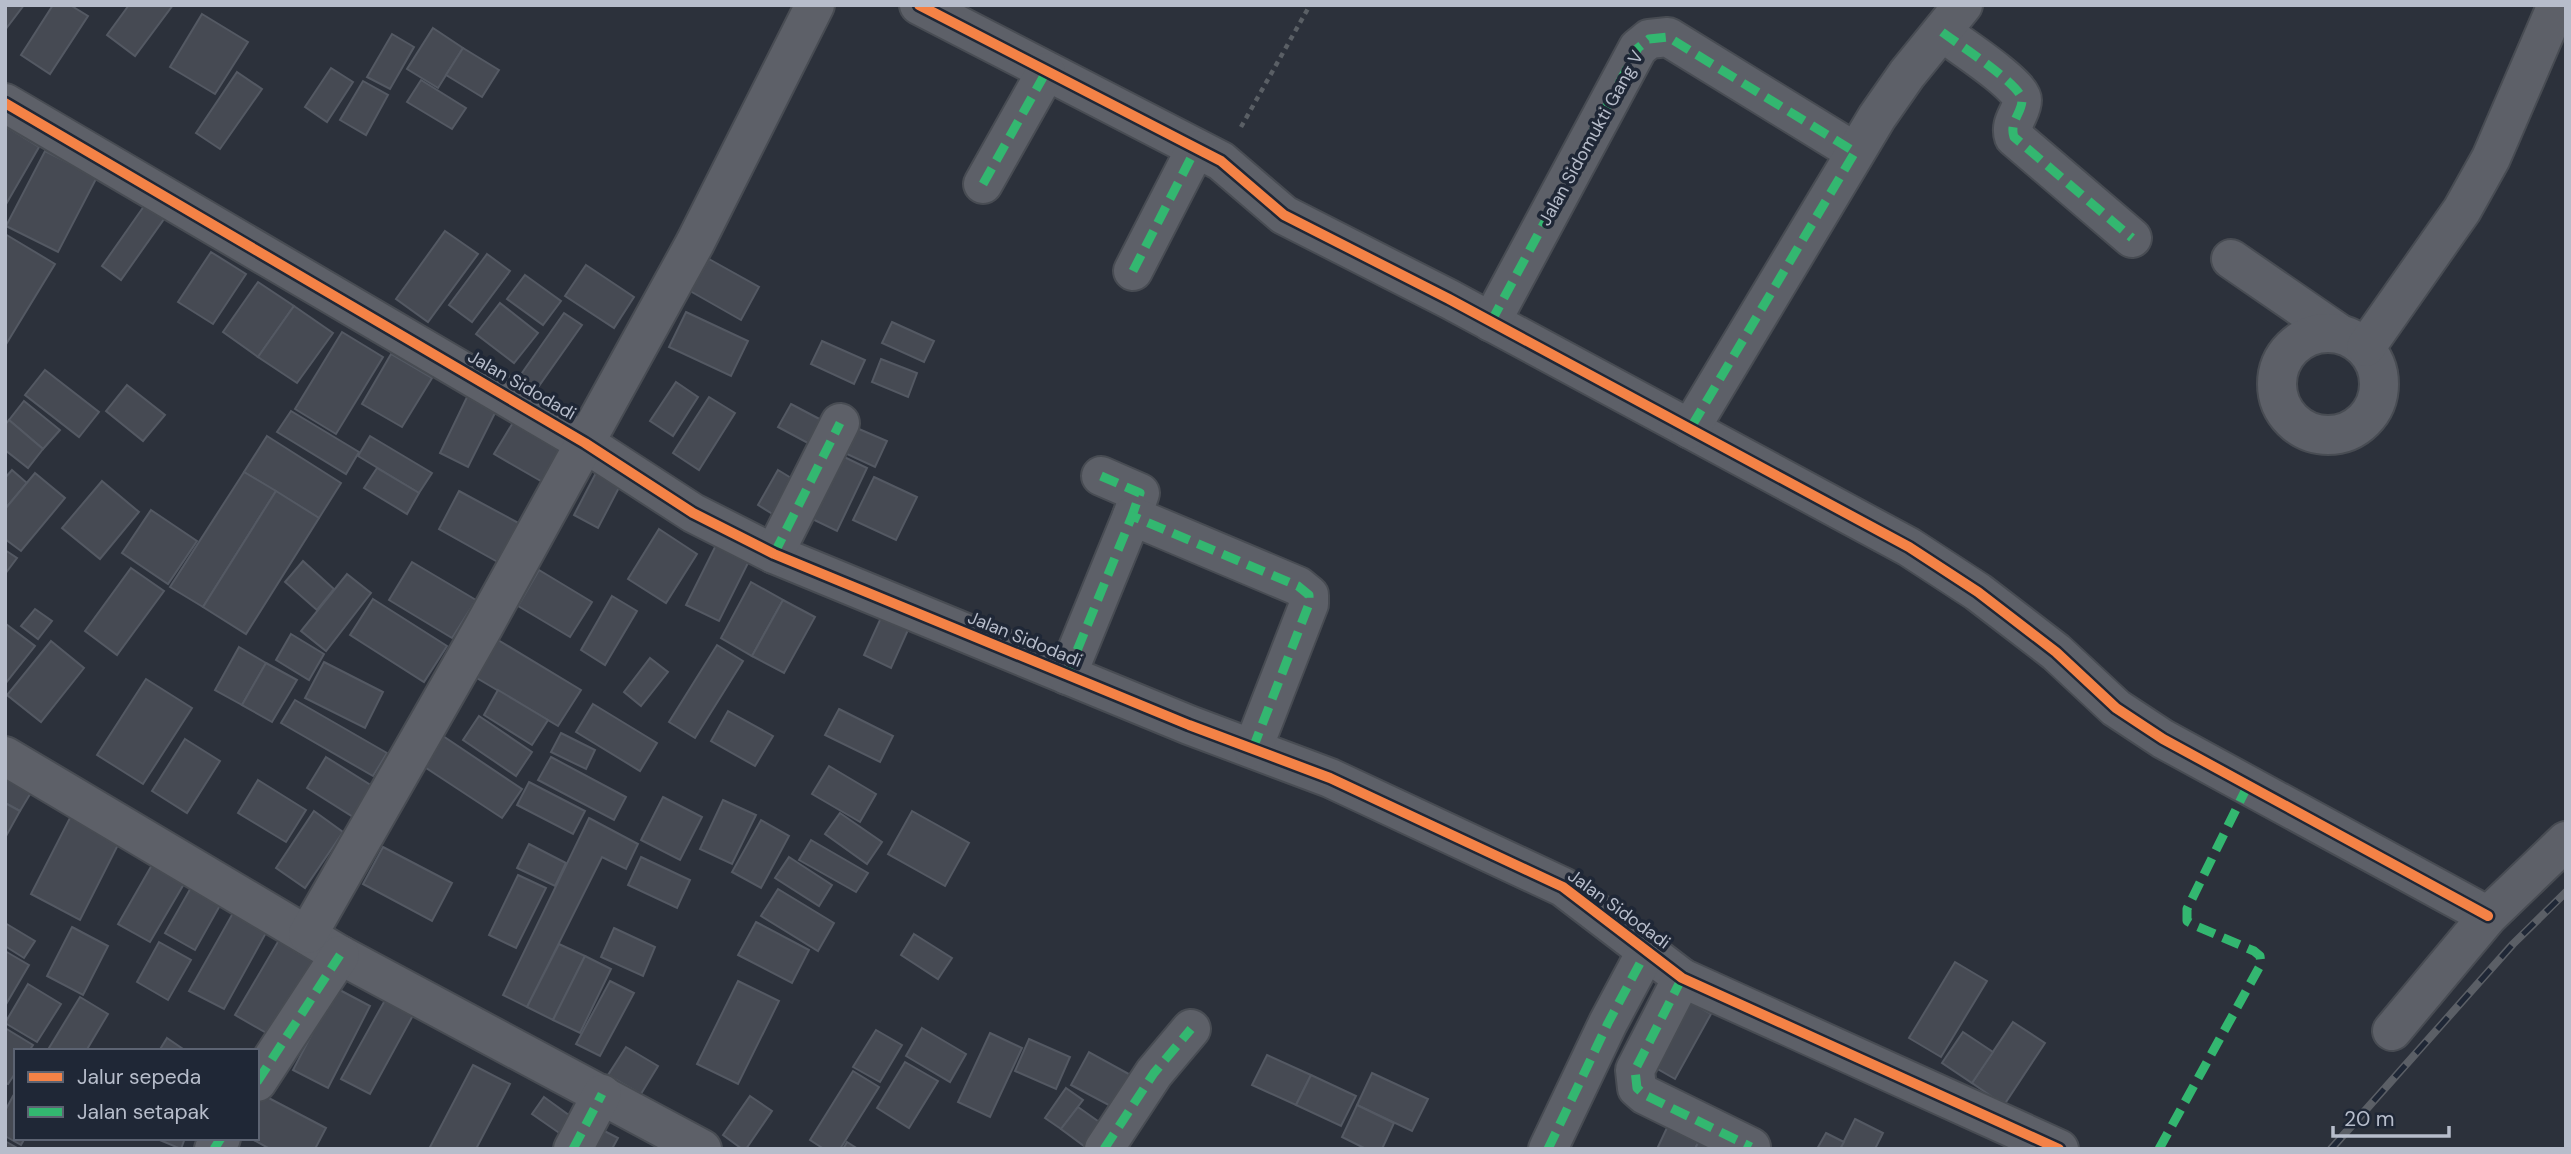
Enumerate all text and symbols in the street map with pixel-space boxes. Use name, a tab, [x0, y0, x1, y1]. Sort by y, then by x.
street label: Jalan Sidomukti Gang V	[1533, 46, 1649, 230]
street label: Jalan Sidodadi	[464, 344, 580, 426]
street label: Jalan Sidodadi	[964, 605, 1086, 673]
street label: Jalan Sidodadi	[1563, 864, 1675, 954]
legend	[14, 1049, 259, 1140]
text: Jalur sepeda	[77, 1063, 201, 1091]
scale bar	[2333, 1094, 2448, 1138]
text: Jalan setapak	[77, 1098, 210, 1126]
text: 20 m	[2344, 1105, 2395, 1133]

